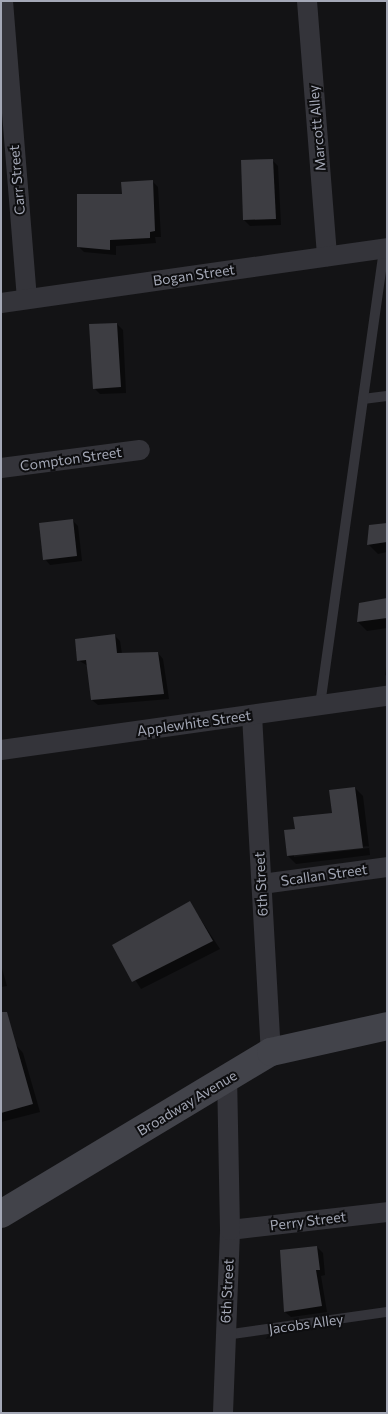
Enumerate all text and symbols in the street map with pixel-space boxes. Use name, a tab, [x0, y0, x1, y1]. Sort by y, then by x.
street label: Marcott Alley	[305, 84, 329, 172]
street label: Carr Street	[6, 144, 28, 216]
street label: Bogan Street	[152, 261, 236, 289]
street label: Compton Street	[19, 444, 123, 474]
street label: Applewhite Street	[136, 707, 252, 739]
street label: 6th Street	[251, 851, 271, 917]
street label: Scallan Street	[280, 861, 368, 889]
street label: Broadway Avenue	[134, 1067, 240, 1139]
street label: Perry Street	[269, 1208, 347, 1234]
street label: 6th Street	[217, 1258, 237, 1324]
street label: Jacobs Alley	[268, 1310, 344, 1338]

